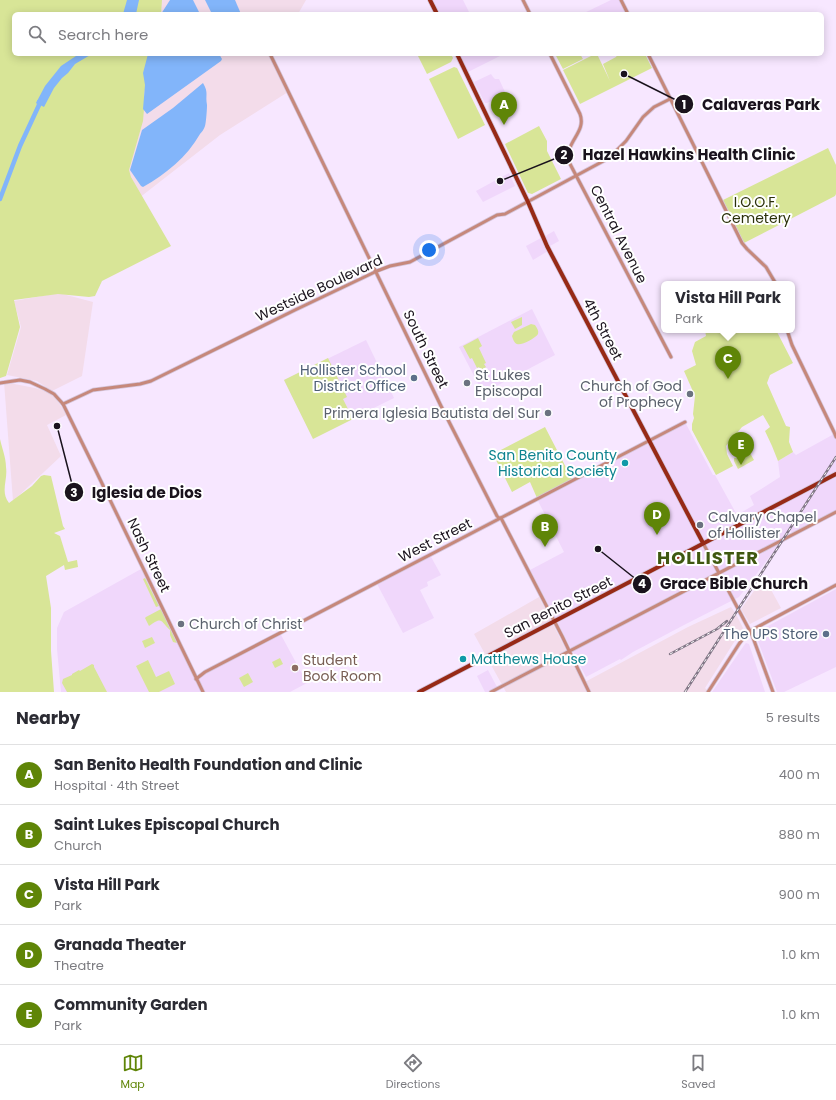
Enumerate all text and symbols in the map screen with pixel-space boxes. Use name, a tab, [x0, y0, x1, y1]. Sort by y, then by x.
search box	[12, 12, 824, 56]
icon: search	[26, 23, 48, 45]
text: Search here	[58, 24, 148, 45]
callout: Calaveras Park	[674, 91, 828, 118]
pin: A	[491, 92, 517, 125]
text: Calaveras Park	[702, 94, 821, 115]
text: 1	[682, 96, 686, 113]
callout: Hazel Hawkins Health Clinic	[554, 141, 803, 168]
text: Hazel Hawkins Health Clinic	[582, 144, 796, 165]
text: 2	[561, 146, 568, 163]
street label: Central Avenue	[586, 181, 653, 287]
park label: I.O.O.F. Cemetery	[721, 192, 791, 228]
your location	[419, 240, 439, 260]
street label: Westside Boulevard	[252, 250, 386, 326]
popup	[661, 281, 795, 333]
text: Vista Hill Park	[675, 287, 781, 308]
street label: 4th Street	[578, 294, 628, 364]
street label: South Street	[398, 306, 454, 392]
text: Park	[675, 309, 703, 328]
pin: C	[715, 346, 741, 379]
place label: Hollister School District Office	[300, 360, 406, 396]
place label: St Lukes Episcopal	[475, 365, 542, 401]
marker: Hollister School District Office	[409, 373, 419, 383]
place label: Church of God of Prophecy	[580, 376, 682, 412]
marker: St Lukes Episcopal	[462, 378, 472, 388]
marker: Church of God of Prophecy	[685, 389, 695, 399]
place label: Primera Iglesia Bautista del Sur	[324, 403, 540, 423]
marker: Primera Iglesia Bautista del Sur	[543, 408, 553, 418]
pin: E	[728, 432, 754, 465]
place label: San Benito County Historical Society	[488, 445, 617, 481]
marker: San Benito County Historical Society	[620, 458, 630, 468]
callout: Iglesia de Dios	[64, 479, 210, 506]
text: Iglesia de Dios	[92, 482, 202, 503]
text: 3	[70, 484, 78, 501]
pin: D	[644, 502, 670, 535]
place label: Calvary Chapel of Hollister	[708, 507, 817, 543]
street label: West Street	[395, 513, 475, 567]
pin: B	[532, 514, 558, 547]
street label: Nash Street	[122, 515, 176, 595]
marker: Calvary Chapel of Hollister	[695, 520, 705, 530]
district label: HOLLISTER	[657, 545, 759, 570]
street label: San Benito Street	[501, 571, 615, 643]
callout: Grace Bible Church	[632, 571, 816, 598]
text: Grace Bible Church	[660, 573, 808, 594]
text: 4	[638, 575, 646, 592]
place label: Church of Christ	[189, 614, 302, 634]
marker: Church of Christ	[176, 619, 186, 629]
place label: The UPS Store	[723, 624, 818, 644]
marker: The UPS Store	[821, 629, 831, 639]
place label: Matthews House	[471, 649, 587, 669]
place label: Student Book Room	[303, 650, 381, 686]
marker: Matthews House	[458, 654, 468, 664]
marker: Student Book Room	[290, 663, 300, 673]
text: Nearby	[16, 706, 80, 730]
text: 5 results	[766, 708, 820, 727]
text: San Benito Health Foundation and Clinic	[54, 754, 363, 775]
text: A	[24, 765, 34, 784]
text: 400 m	[779, 765, 820, 784]
text: Hospital · 4th Street	[54, 776, 179, 795]
text: Saint Lukes Episcopal Church	[54, 814, 280, 835]
text: B	[25, 825, 33, 844]
text: 880 m	[779, 825, 820, 844]
text: Church	[54, 836, 102, 855]
text: Vista Hill Park	[54, 874, 160, 895]
text: C	[24, 885, 34, 904]
text: 900 m	[779, 885, 820, 904]
text: Park	[54, 896, 82, 915]
text: Granada Theater	[54, 934, 186, 955]
text: D	[24, 945, 34, 964]
text: 1.0 km	[781, 945, 820, 964]
text: Theatre	[54, 956, 104, 975]
text: Community Garden	[54, 994, 208, 1015]
text: E	[25, 1005, 33, 1024]
text: 1.0 km	[781, 1005, 820, 1024]
text: Park	[54, 1016, 82, 1035]
tab: Map	[120, 1052, 145, 1093]
tab: Directions	[386, 1052, 440, 1093]
tab: Saved	[681, 1052, 716, 1093]

